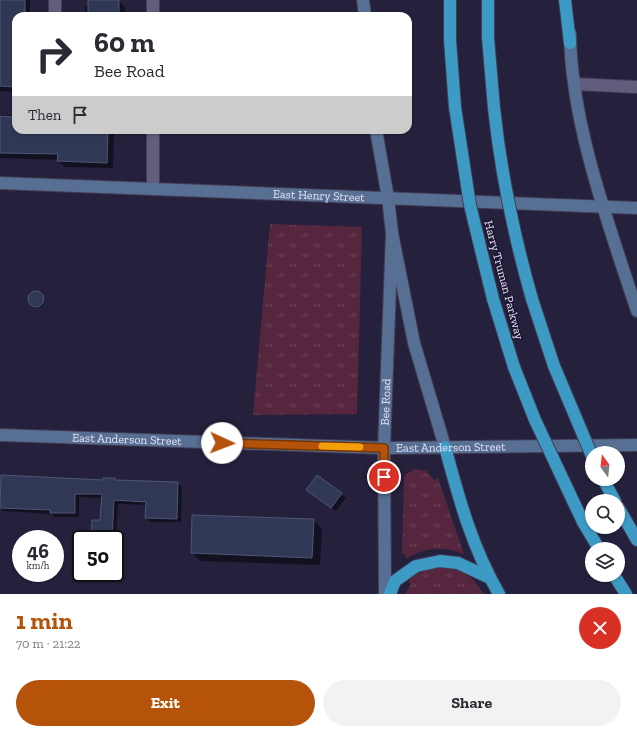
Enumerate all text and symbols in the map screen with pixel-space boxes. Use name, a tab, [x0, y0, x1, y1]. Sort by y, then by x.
text: 60 m	[94, 26, 155, 59]
icon: right	[28, 28, 80, 80]
text: Bee Road	[94, 60, 165, 82]
icon: arrive	[69, 104, 91, 126]
text: Then	[28, 106, 61, 124]
street label: East Henry Street	[273, 187, 366, 204]
street label: Harry Truman Parkway	[481, 219, 527, 342]
street label: Bee Road	[378, 378, 394, 426]
position arrow	[201, 422, 243, 464]
street label: East Anderson Street	[72, 430, 182, 448]
street label: East Anderson Street	[396, 440, 506, 455]
north arrow	[585, 446, 625, 486]
map controls	[585, 446, 625, 582]
pin	[367, 460, 401, 494]
icon: arrive	[373, 466, 395, 488]
button: search	[585, 494, 625, 534]
speed limit sign: 50	[72, 530, 124, 582]
text: 46	[27, 539, 49, 563]
button: layers	[585, 542, 625, 582]
text: km/h	[27, 560, 49, 572]
text: 1 min	[16, 606, 73, 635]
button: close	[579, 607, 621, 649]
text: 70 m · 21:22	[16, 636, 81, 651]
button: Exit	[16, 680, 315, 726]
button: Share	[323, 680, 621, 726]

